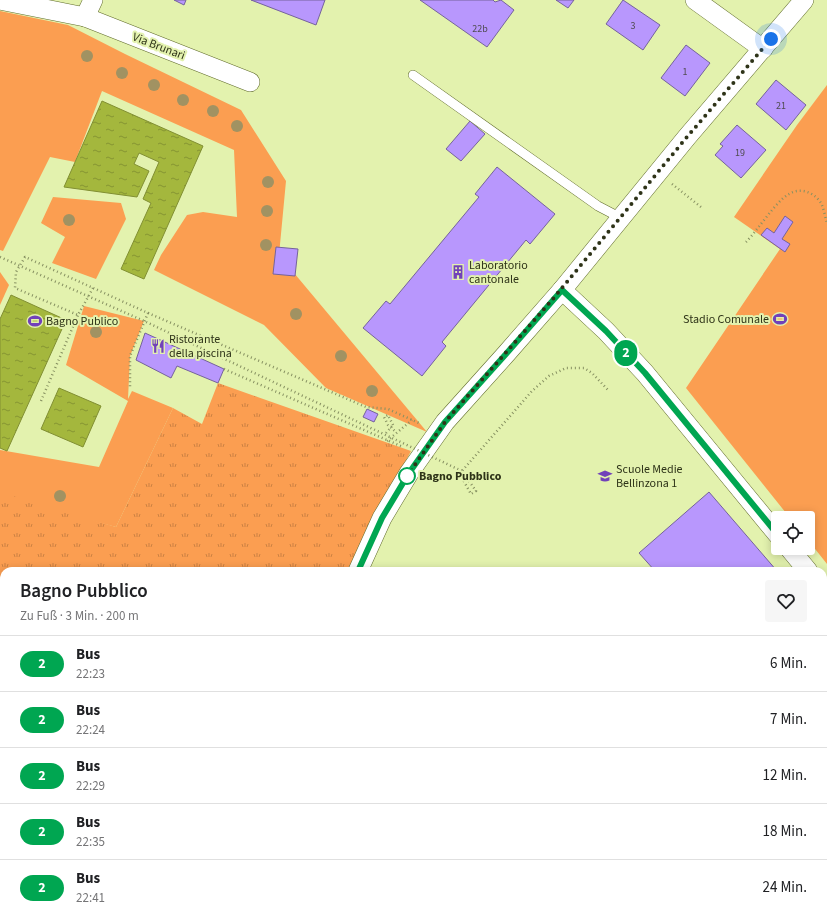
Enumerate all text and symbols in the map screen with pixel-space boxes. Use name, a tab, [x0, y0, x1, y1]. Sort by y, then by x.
house number: 3	[631, 19, 636, 33]
house number: 22b	[472, 22, 488, 36]
street label: Via Brunari	[130, 29, 188, 64]
your location	[761, 29, 781, 49]
house number: 1	[683, 65, 688, 79]
house number: 21	[776, 99, 786, 113]
house number: 19	[735, 146, 745, 160]
place label: Laboratorio cantonale	[469, 257, 528, 288]
building icon: Laboratorio cantonale	[450, 264, 466, 280]
place label: Stadio Comunale	[683, 311, 769, 328]
sports icon: Stadio Comunale	[772, 311, 788, 327]
sports icon: Bagno Publico	[27, 313, 43, 329]
place label: Bagno Publico	[46, 313, 118, 330]
place label: Ristorante della piscina	[169, 331, 232, 362]
restaurant icon: Ristorante della piscina	[150, 338, 166, 354]
line badge: 2	[613, 340, 639, 366]
text: 2	[622, 343, 630, 363]
place label: Scuole Medie Bellinzona 1	[616, 461, 683, 492]
marker: Bagno Pubblico	[398, 467, 416, 485]
place label: Bagno Pubblico	[419, 468, 502, 485]
school or university icon: Scuole Medie Bellinzona 1	[597, 468, 613, 484]
map controls	[771, 511, 815, 555]
button: locate	[771, 511, 815, 555]
text: Bagno Pubblico	[20, 578, 148, 605]
button: heart	[765, 580, 807, 622]
text: Zu Fuß · 3 Min. · 200 m	[20, 607, 139, 625]
text: Bus	[76, 644, 100, 665]
text: 6 Min.	[770, 653, 807, 674]
text: 2	[38, 654, 46, 674]
text: 22:23	[76, 665, 105, 683]
text: Bus	[76, 700, 100, 721]
text: 7 Min.	[770, 709, 807, 730]
text: 2	[38, 710, 46, 730]
text: 22:24	[76, 721, 105, 739]
text: Bus	[76, 756, 100, 777]
text: 12 Min.	[763, 765, 807, 786]
text: 2	[38, 766, 46, 786]
text: 22:29	[76, 777, 105, 795]
text: Bus	[76, 812, 100, 833]
text: 18 Min.	[763, 821, 807, 842]
text: 2	[38, 822, 46, 842]
text: 22:35	[76, 833, 105, 851]
text: Bus	[76, 868, 100, 889]
text: 24 Min.	[763, 877, 807, 898]
text: 2	[38, 878, 46, 898]
text: 22:41	[76, 889, 105, 907]

